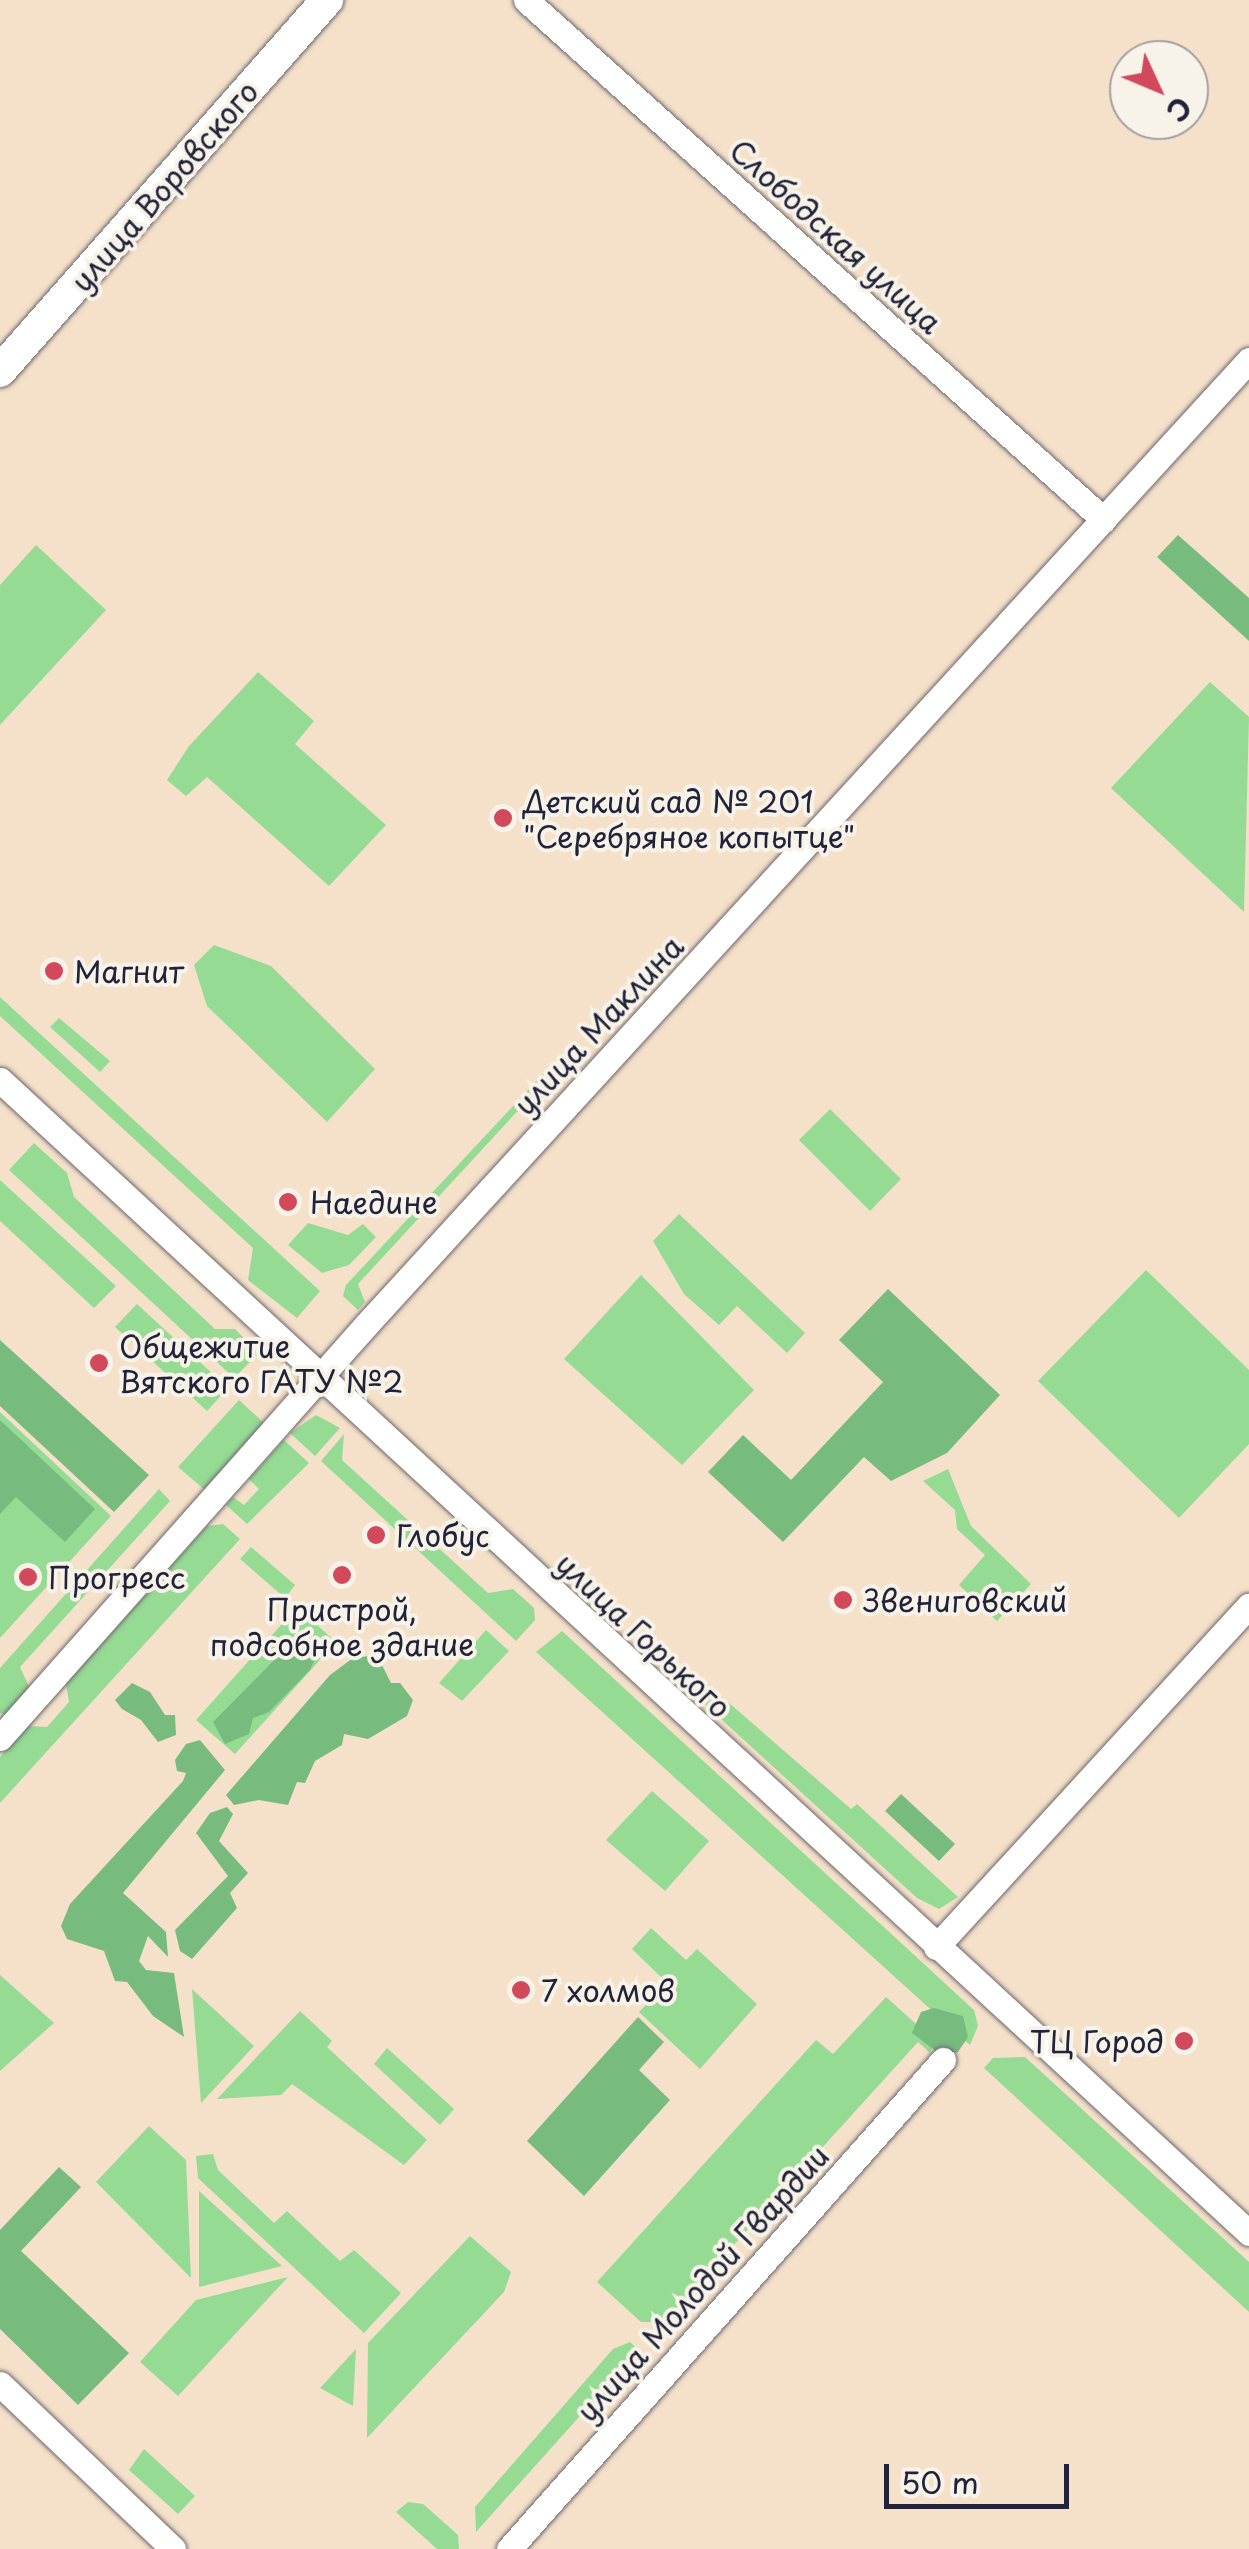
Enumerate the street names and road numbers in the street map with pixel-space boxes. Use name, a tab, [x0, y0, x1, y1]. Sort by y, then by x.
street label: улица Воровского	[62, 73, 266, 299]
street label: Слободская улица	[722, 131, 950, 341]
street label: улица Маклина	[505, 927, 691, 1123]
street label: улица Горького	[549, 1544, 739, 1726]
street label: улица Молодой Гвардии	[568, 2137, 836, 2429]

